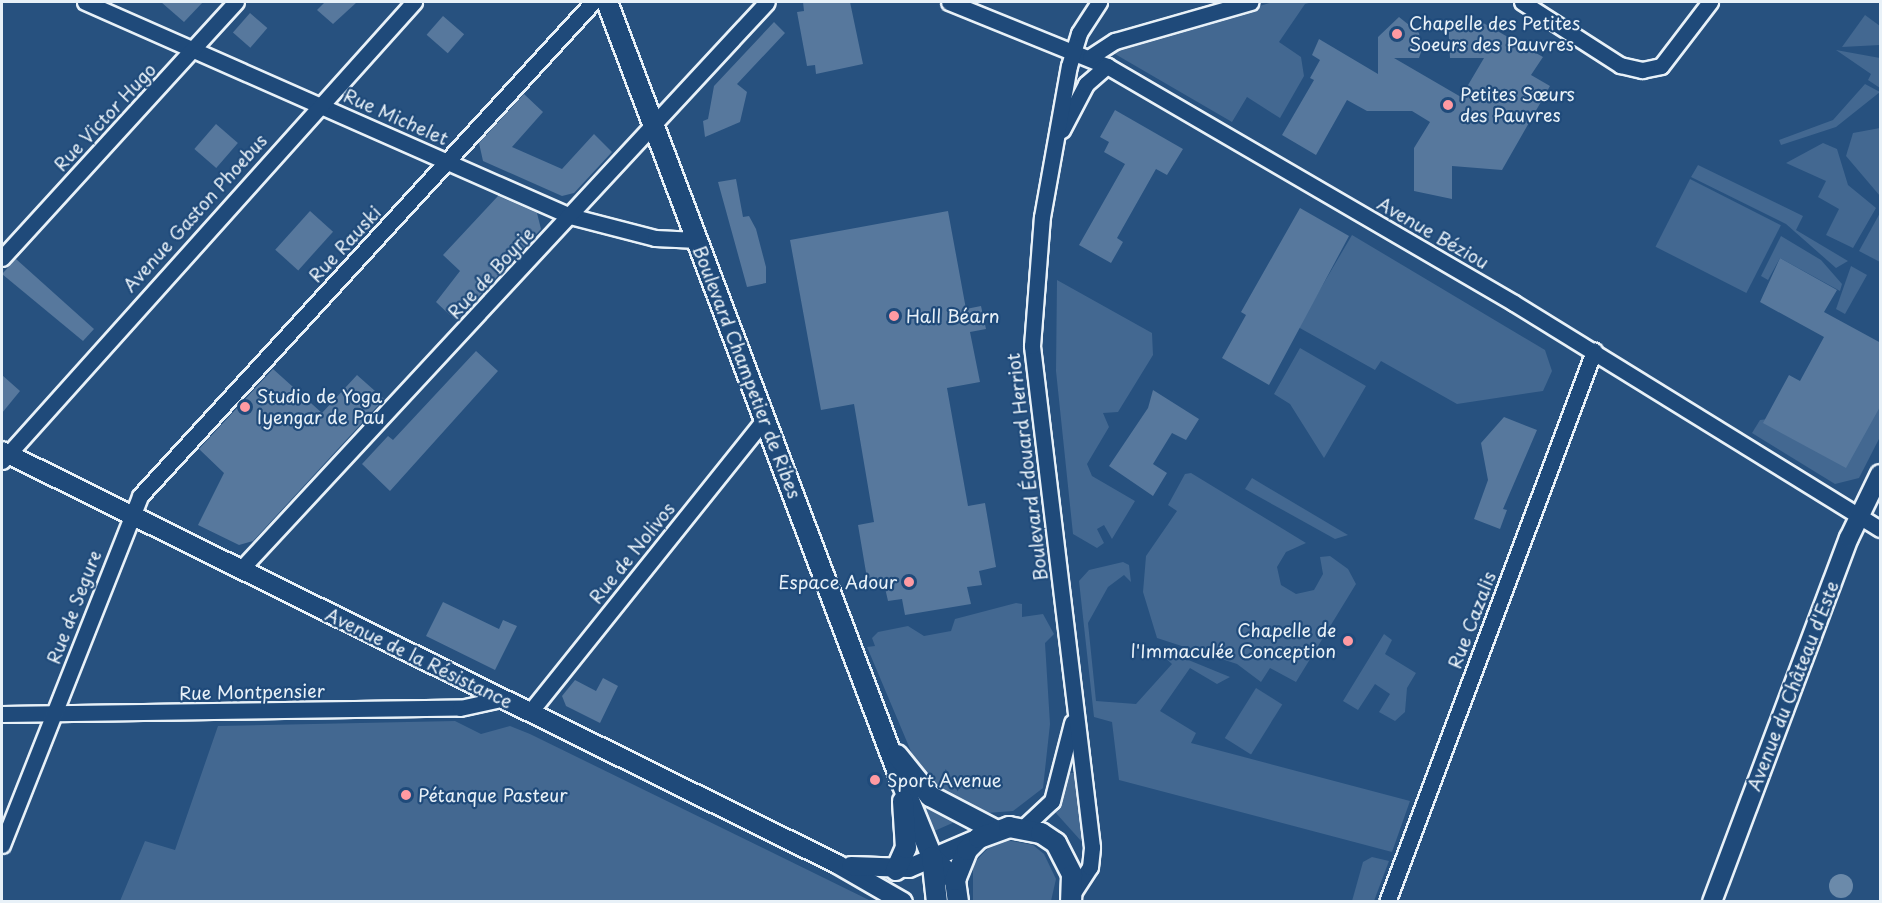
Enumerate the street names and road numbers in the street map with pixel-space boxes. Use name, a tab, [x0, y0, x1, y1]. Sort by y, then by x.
street label: Rue Victor Hugo	[49, 58, 161, 176]
street label: Rue Michelet	[340, 84, 452, 150]
street label: Avenue Gaston Phoebus	[119, 130, 271, 296]
street label: Avenue Béziou	[1374, 193, 1492, 273]
street label: Rue Rauski	[304, 202, 386, 286]
street label: Rue de Boyrie	[442, 222, 540, 324]
street label: Boulevard Champetier de Ribes	[689, 242, 805, 502]
street label: Boulevard Édouard Herriot	[1002, 351, 1052, 583]
street label: Rue de Nolivos	[584, 497, 680, 609]
street label: Rue de Segure	[42, 545, 106, 669]
street label: Rue Cazalis	[1444, 568, 1500, 672]
street label: Avenue du Château d'Este	[1743, 577, 1843, 795]
street label: Avenue de la Résistance	[322, 603, 516, 713]
street label: Rue Montpensier	[179, 680, 325, 704]

